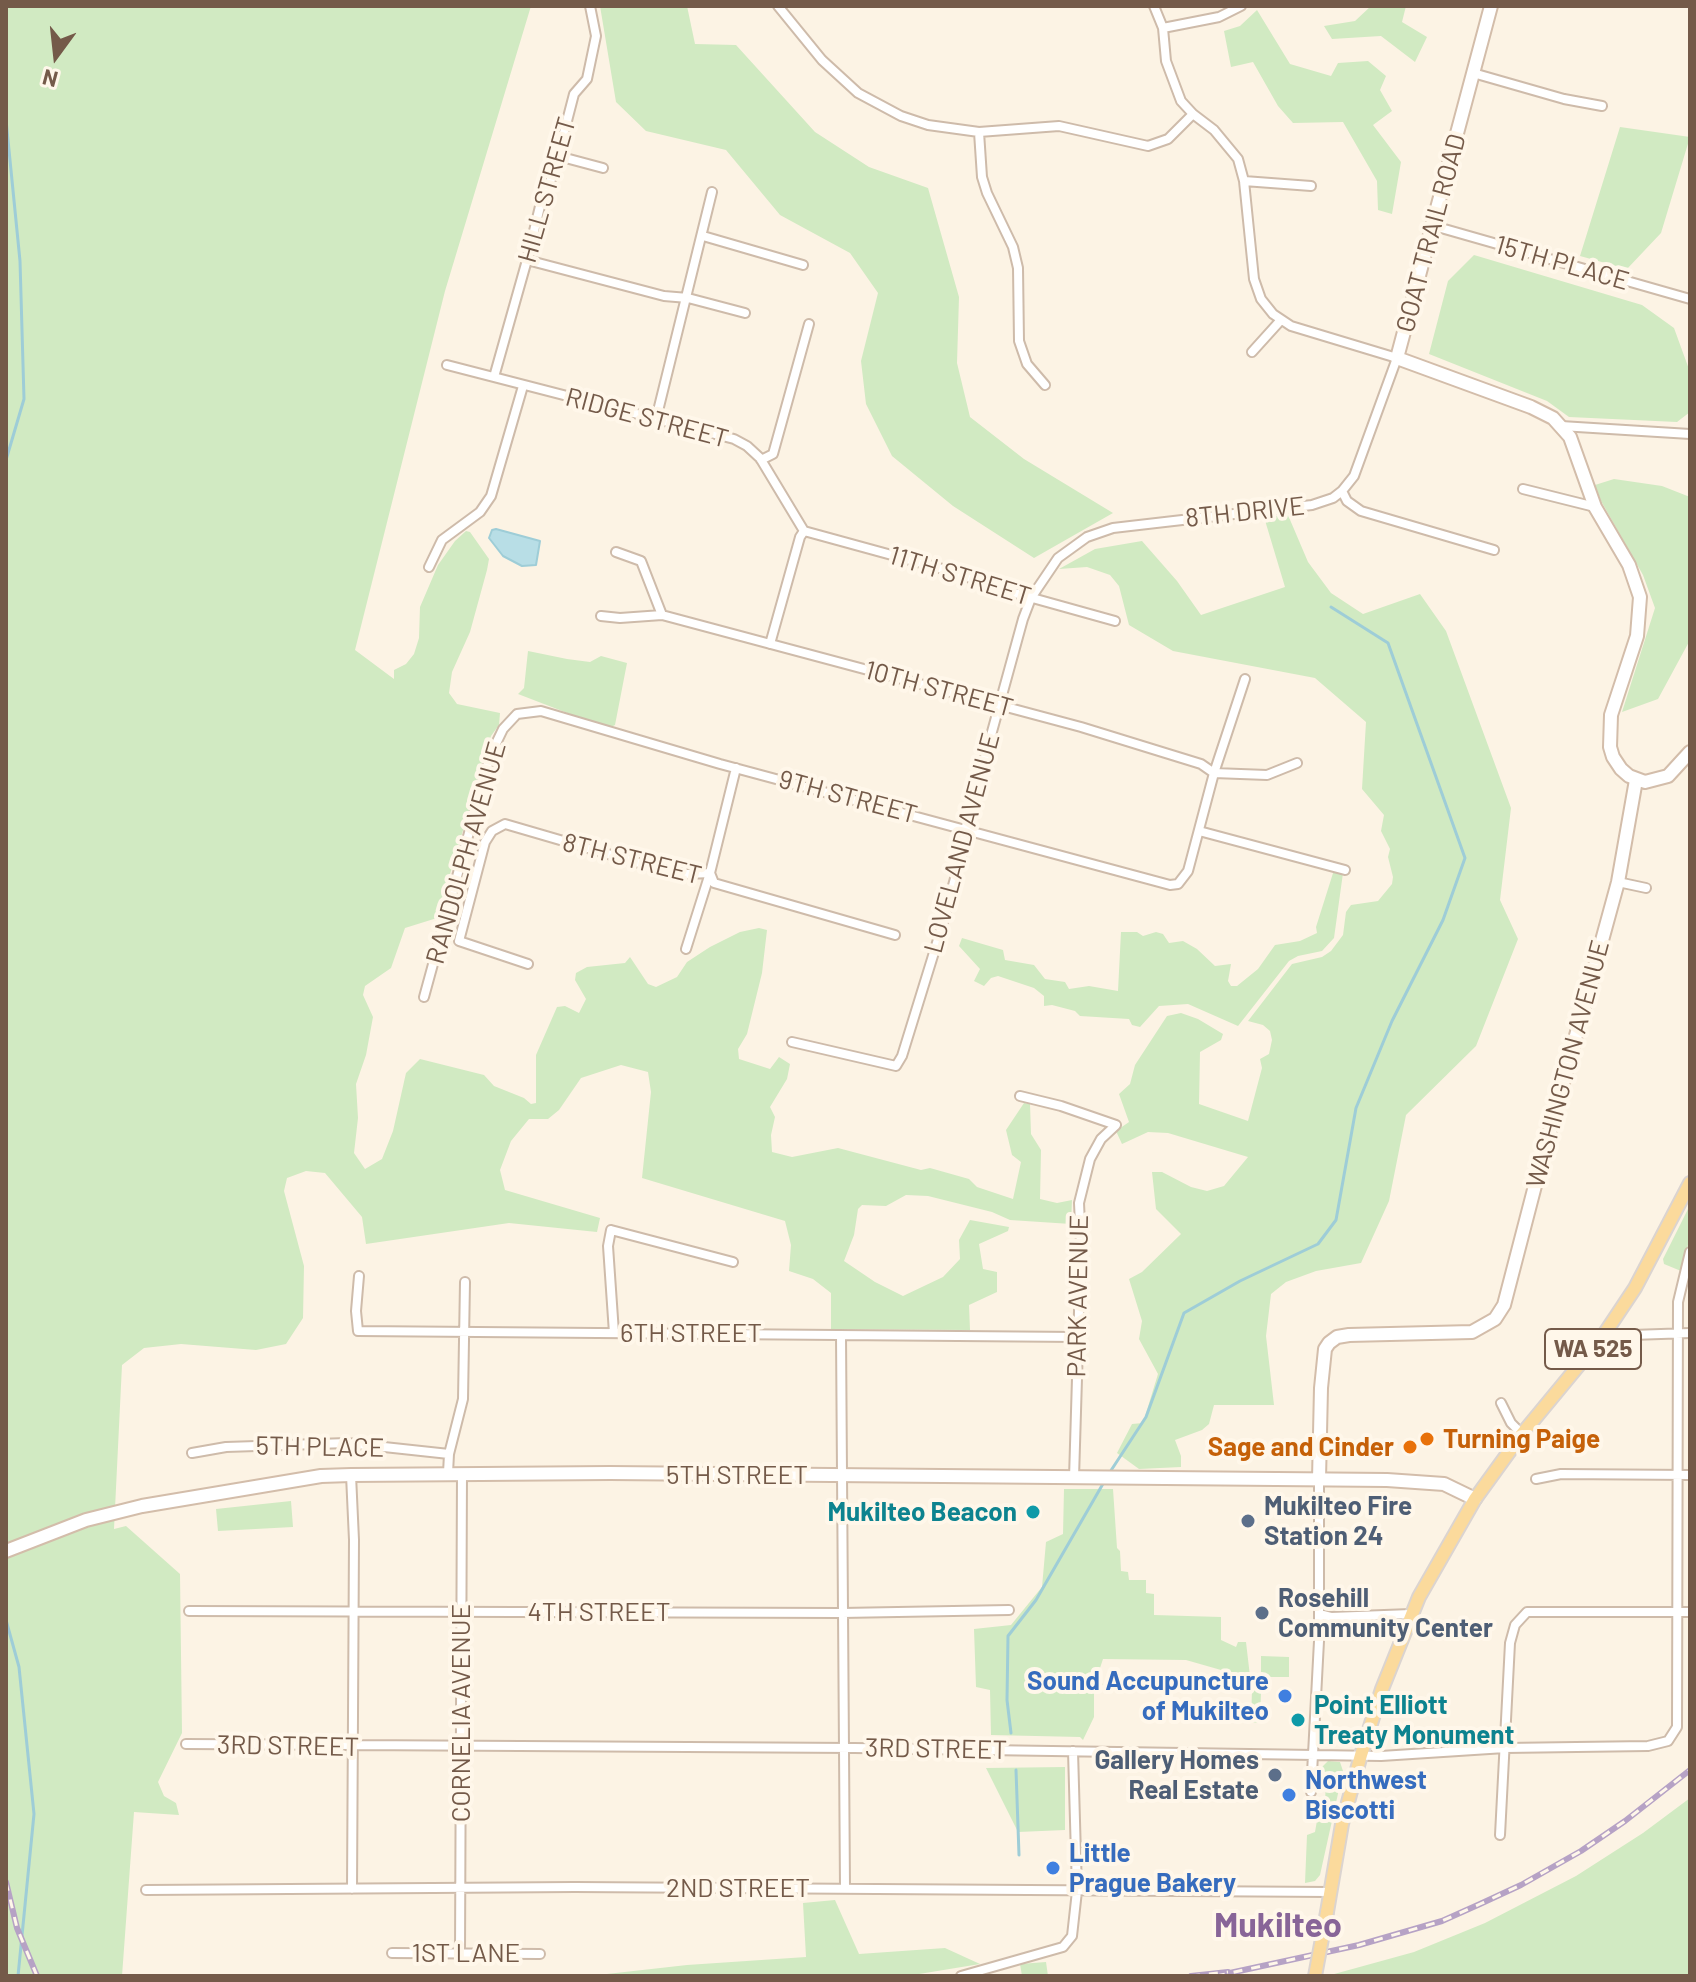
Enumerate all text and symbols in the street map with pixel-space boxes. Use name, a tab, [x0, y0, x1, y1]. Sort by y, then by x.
north arrow	[16, 16, 96, 96]
text: N	[39, 65, 60, 94]
street label: HILL STREET	[511, 114, 583, 266]
street label: GOAT TRAIL ROAD	[1390, 130, 1472, 336]
street label: 15TH PLACE	[1492, 229, 1632, 297]
street label: RIDGE STREET	[562, 381, 732, 455]
street label: 8TH DRIVE	[1184, 490, 1306, 534]
street label: 11TH STREET	[885, 540, 1035, 612]
street label: 10TH STREET	[861, 654, 1017, 724]
street label: LOVELAND AVENUE	[918, 729, 1006, 957]
street label: RANDOLPH AVENUE	[419, 738, 513, 968]
street label: 9TH STREET	[775, 764, 921, 830]
street label: 8TH STREET	[559, 827, 705, 891]
street label: WASHINGTON AVENUE	[1520, 937, 1616, 1191]
street label: PARK AVENUE	[1061, 1214, 1095, 1378]
street label: 6TH STREET	[620, 1317, 762, 1349]
road number: WA 525	[1545, 1329, 1641, 1369]
place label: Turning Paige	[1443, 1423, 1600, 1455]
street label: 5TH PLACE	[255, 1430, 385, 1464]
marker: Turning Paige	[1418, 1430, 1436, 1448]
place label: Sage and Cinder	[1208, 1431, 1394, 1463]
marker: Sage and Cinder	[1401, 1438, 1419, 1456]
street label: 5TH STREET	[666, 1459, 808, 1491]
place label: Mukilteo Fire Station 24	[1264, 1490, 1412, 1552]
place label: Mukilteo Beacon	[827, 1496, 1017, 1528]
marker: Mukilteo Beacon	[1024, 1503, 1042, 1521]
marker: Mukilteo Fire Station 24	[1239, 1512, 1257, 1530]
place label: Rosehill Community Center	[1278, 1582, 1493, 1644]
street label: 4TH STREET	[528, 1596, 670, 1628]
street label: CORNELIA AVENUE	[445, 1604, 477, 1822]
marker: Rosehill Community Center	[1253, 1604, 1271, 1622]
place label: Sound Accupuncture of Mukilteo	[1027, 1665, 1269, 1726]
marker: Sound Accupuncture of Mukilteo	[1276, 1687, 1294, 1705]
place label: Point Elliott Treaty Monument	[1314, 1689, 1514, 1750]
marker: Point Elliott Treaty Monument	[1289, 1711, 1307, 1729]
street label: 3RD STREET	[217, 1729, 359, 1763]
street label: 3RD STREET	[865, 1732, 1007, 1766]
place label: Gallery Homes Real Estate	[1094, 1744, 1259, 1806]
place label: Northwest Biscotti	[1305, 1764, 1427, 1826]
marker: Gallery Homes Real Estate	[1266, 1766, 1284, 1784]
marker: Northwest Biscotti	[1280, 1786, 1298, 1804]
place label: Little Prague Bakery	[1069, 1837, 1236, 1898]
marker: Little Prague Bakery	[1044, 1859, 1062, 1877]
street label: 2ND STREET	[666, 1872, 810, 1904]
district label: Mukilteo	[1214, 1906, 1342, 1946]
street label: 1ST LANE	[412, 1937, 520, 1969]

